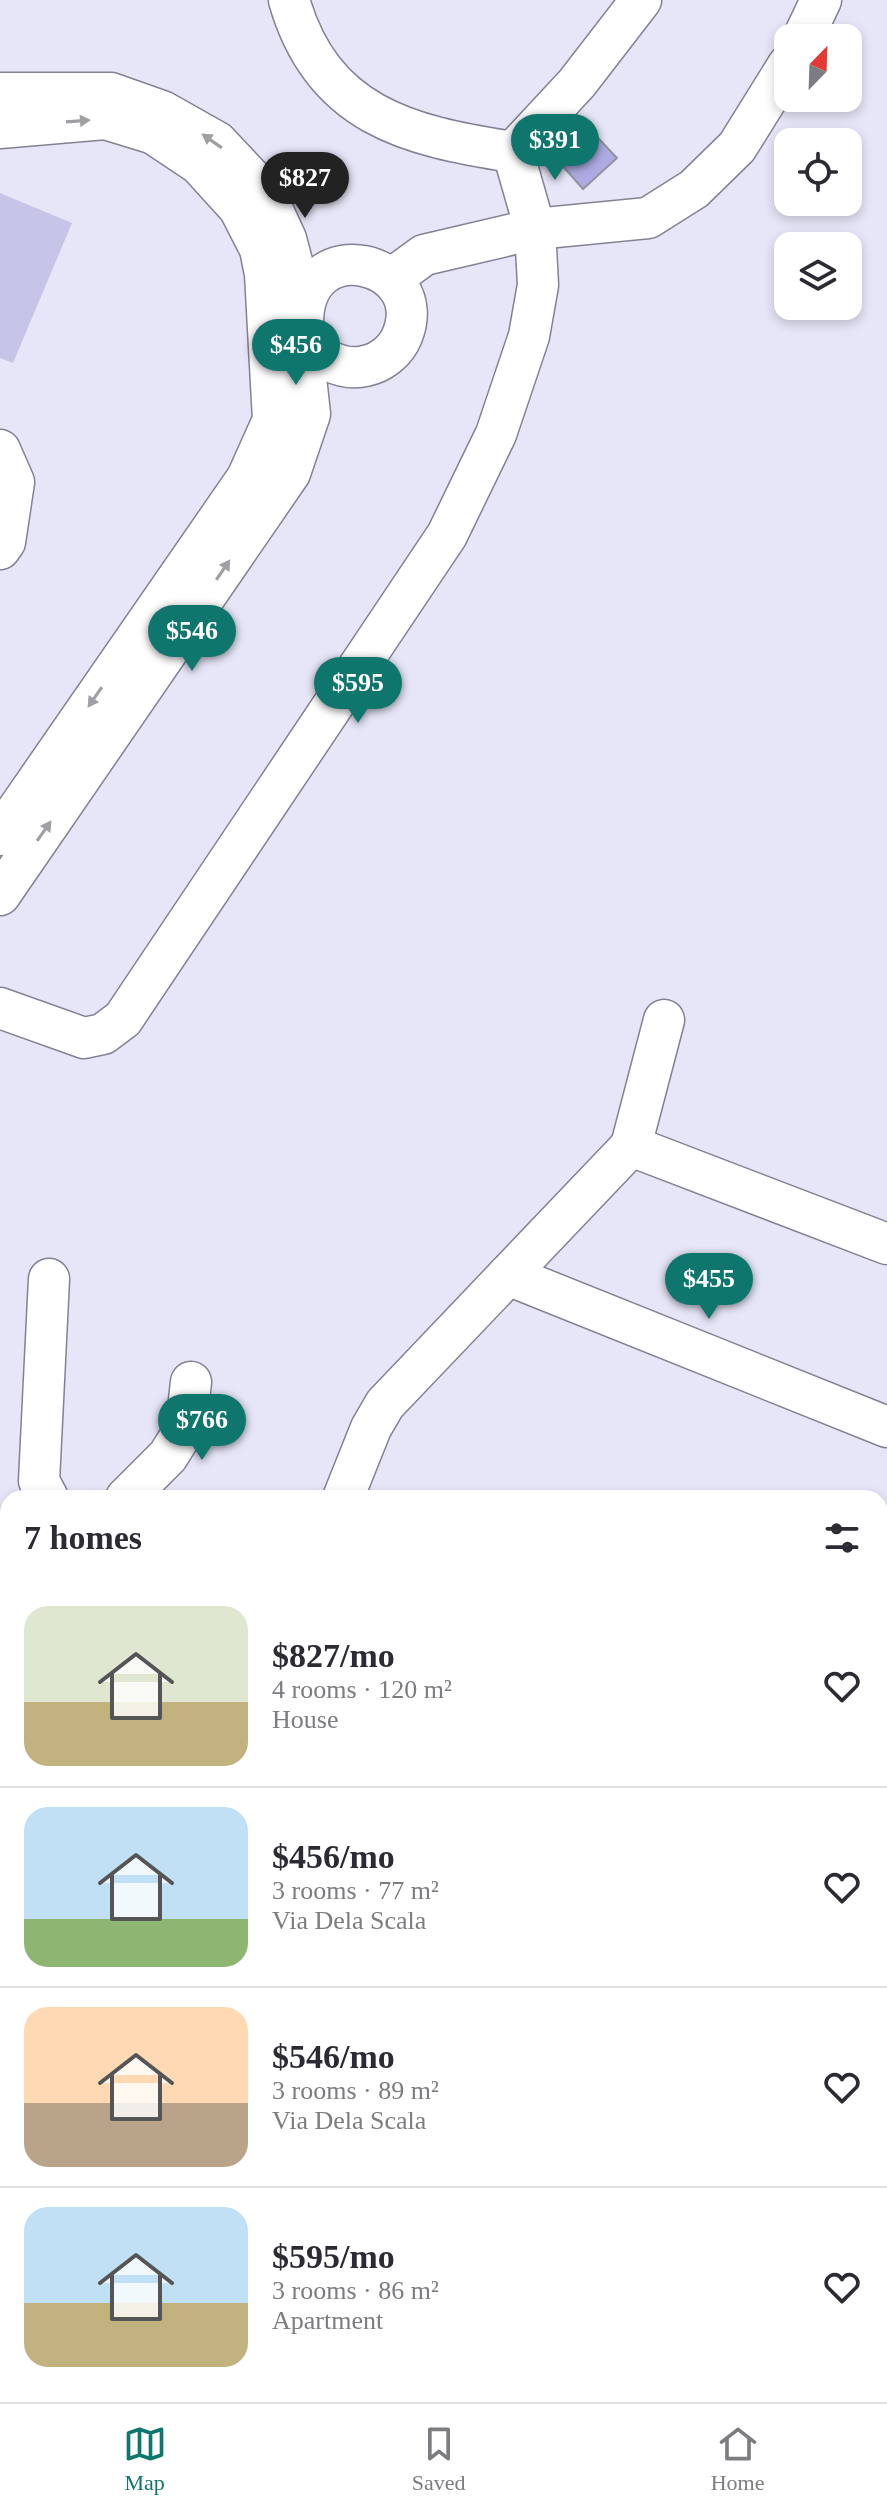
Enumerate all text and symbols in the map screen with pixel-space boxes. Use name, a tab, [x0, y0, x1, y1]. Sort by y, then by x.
north arrow	[774, 24, 862, 112]
map controls	[774, 24, 862, 320]
one-way arrow	[65, 114, 90, 127]
pin: $391	[508, 114, 602, 182]
text: $391	[529, 125, 581, 154]
button: locate	[774, 128, 862, 216]
one-way arrow	[202, 134, 223, 149]
pin: $827	[258, 152, 352, 220]
text: $827	[279, 163, 331, 192]
button: layers	[774, 232, 862, 320]
pin: $456	[249, 319, 343, 387]
text: $456	[270, 330, 322, 359]
one-way arrow	[215, 560, 230, 581]
pin: $546	[145, 605, 239, 673]
text: $546	[166, 616, 218, 645]
pin: $595	[311, 657, 405, 725]
text: $595	[332, 668, 384, 697]
one-way arrow	[88, 687, 103, 708]
one-way arrow	[36, 820, 51, 841]
pin: $455	[662, 1253, 756, 1321]
text: $455	[683, 1264, 735, 1293]
pin: $766	[155, 1394, 249, 1462]
text: $766	[176, 1405, 228, 1434]
icon: filters	[820, 1516, 864, 1560]
text: 7 homes	[24, 1519, 142, 1556]
text: $827/mo	[272, 1637, 395, 1674]
icon: home	[88, 1638, 184, 1734]
icon: heart	[820, 1664, 864, 1708]
text: 4 rooms · 120 m²	[272, 1675, 452, 1704]
text: House	[272, 1705, 338, 1734]
text: $456/mo	[272, 1838, 395, 1875]
icon: home	[88, 1839, 184, 1935]
icon: heart	[820, 1865, 864, 1909]
text: 3 rooms · 77 m²	[272, 1876, 439, 1905]
text: Via Dela Scala	[272, 1906, 426, 1935]
text: $546/mo	[272, 2038, 395, 2075]
icon: home	[88, 2039, 184, 2135]
icon: heart	[820, 2065, 864, 2109]
text: 3 rooms · 89 m²	[272, 2076, 439, 2105]
text: Via Dela Scala	[272, 2106, 426, 2135]
text: $595/mo	[272, 2238, 395, 2275]
icon: home	[88, 2239, 184, 2335]
icon: heart	[820, 2265, 864, 2309]
text: 3 rooms · 86 m²	[272, 2276, 439, 2305]
text: Apartment	[272, 2306, 383, 2335]
tab: Map	[123, 2422, 167, 2496]
tab: Saved	[412, 2422, 466, 2496]
tab: Home	[711, 2422, 764, 2496]

